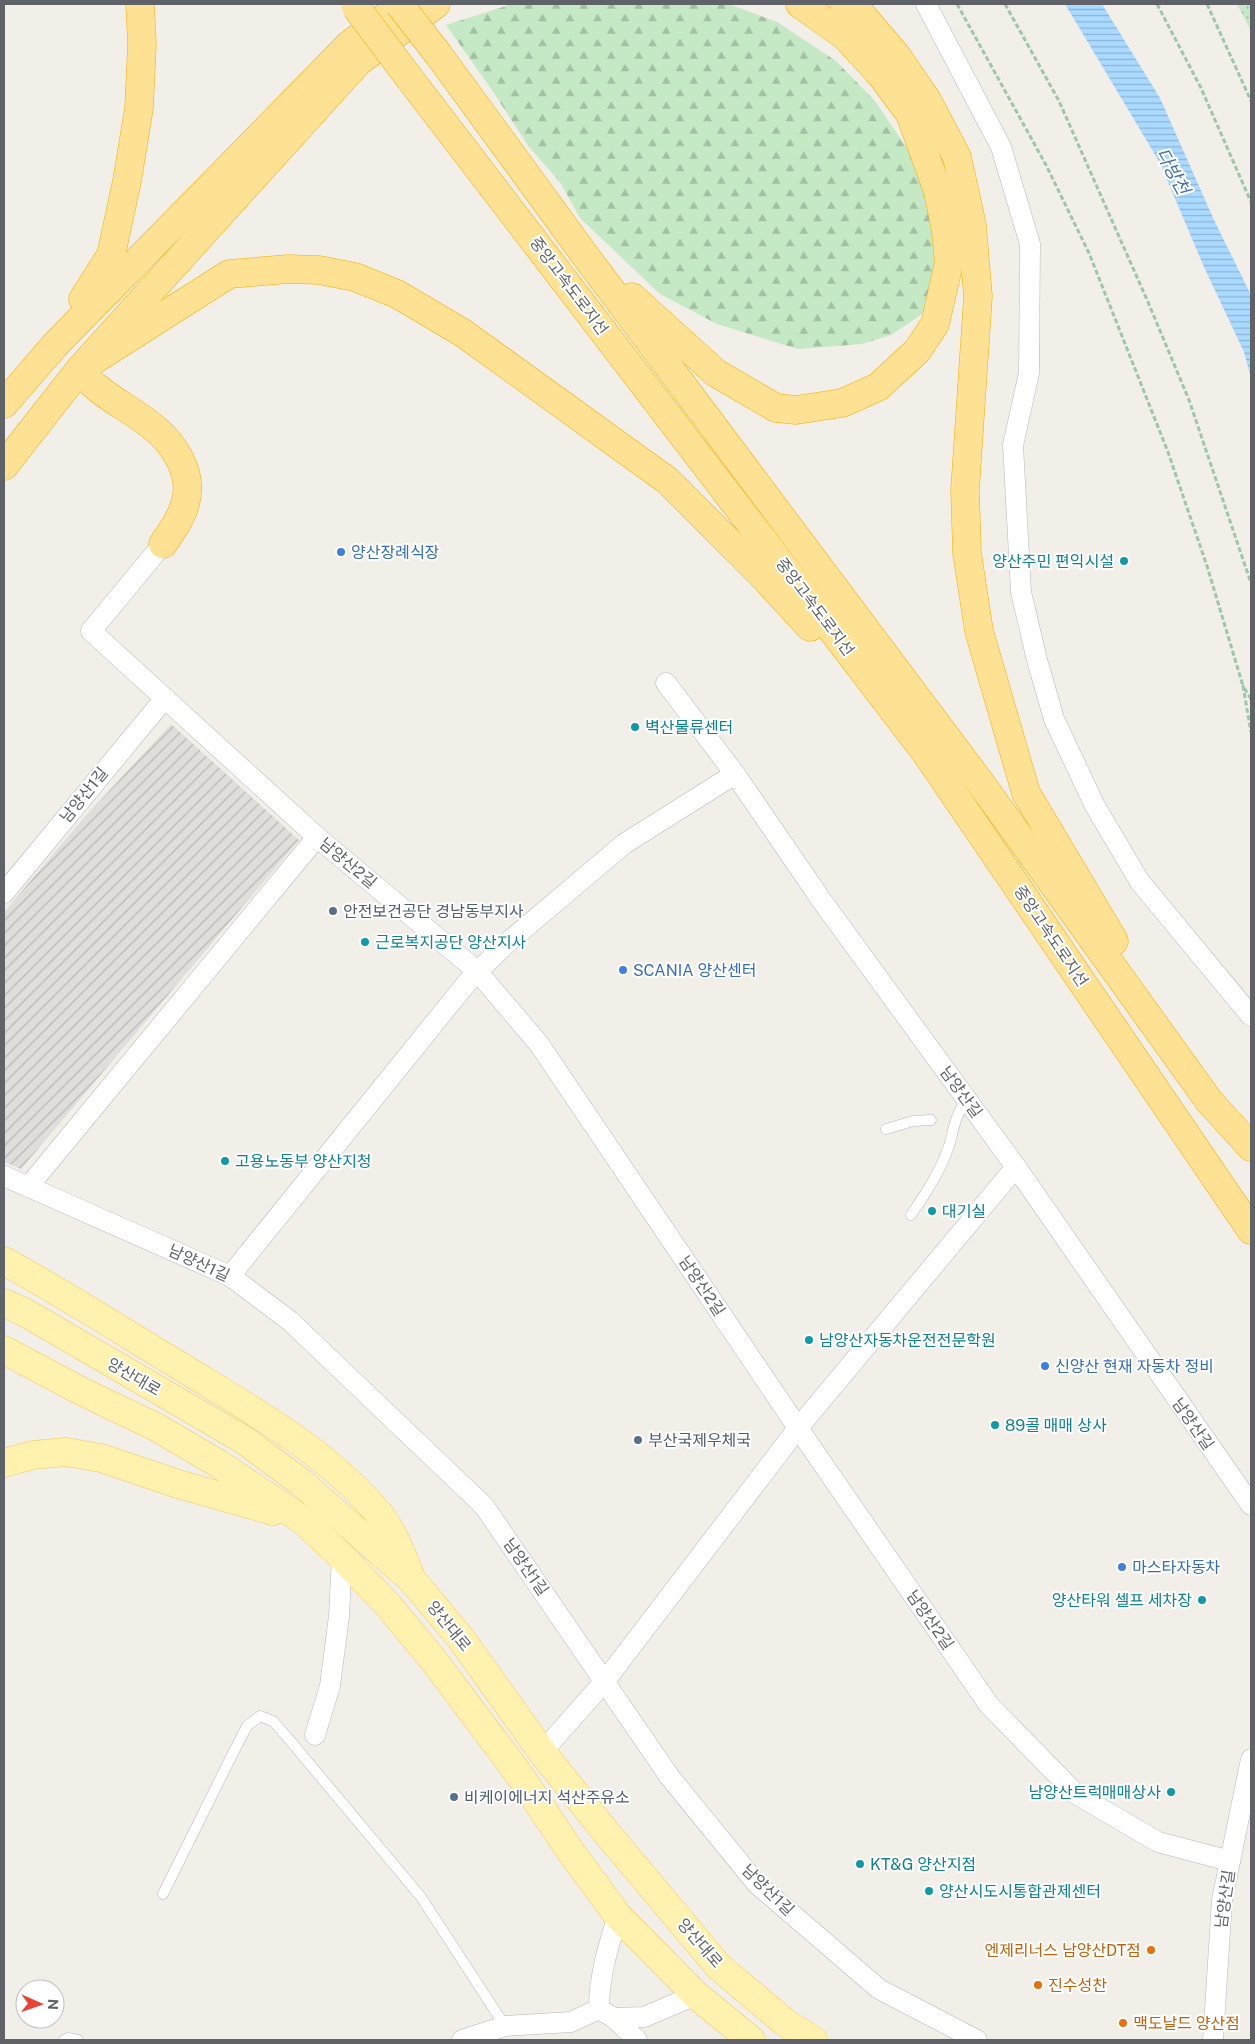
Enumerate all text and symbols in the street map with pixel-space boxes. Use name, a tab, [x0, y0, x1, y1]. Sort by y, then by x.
water label: 다방천	[1152, 144, 1195, 200]
street label: 중앙고속도로지선	[526, 233, 612, 339]
place label: 양산장례식장	[351, 543, 440, 562]
marker: 양산장례식장	[335, 546, 347, 558]
place label: 양산주민 편익시설	[992, 552, 1114, 571]
street label: 중앙고속도로지선	[772, 554, 858, 660]
marker: 양산주민 편익시설	[1118, 555, 1130, 567]
place label: 벽산물류센터	[645, 718, 733, 737]
marker: 벽산물류센터	[629, 721, 641, 733]
street label: 남양산1길	[56, 764, 112, 826]
street label: 남양산2길	[316, 834, 380, 892]
street label: 중앙고속도로지선	[1010, 882, 1092, 990]
place label: 안전보건공단 경남동부지사	[343, 902, 524, 921]
marker: 안전보건공단 경남동부지사	[327, 905, 339, 917]
place label: 근로복지공단 양산지사	[375, 933, 526, 952]
marker: 근로복지공단 양산지사	[359, 936, 371, 948]
place label: SCANIA 양산센터	[633, 961, 756, 980]
marker: SCANIA 양산센터	[617, 964, 629, 976]
street label: 남양산길	[936, 1063, 986, 1121]
place label: 고용노동부 양산지청	[235, 1152, 371, 1171]
marker: 고용노동부 양산지청	[219, 1155, 231, 1167]
place label: 대기실	[942, 1202, 986, 1221]
marker: 대기실	[926, 1205, 938, 1217]
street label: 남양산1길	[165, 1241, 233, 1285]
street label: 남양산2길	[675, 1252, 729, 1320]
place label: 남양산자동차운전전문학원	[819, 1331, 996, 1350]
marker: 남양산자동차운전전문학원	[803, 1334, 815, 1346]
street label: 양산대로	[104, 1354, 164, 1400]
place label: 신양산 현재 자동차 정비	[1055, 1357, 1214, 1376]
marker: 신양산 현재 자동차 정비	[1039, 1360, 1051, 1372]
street label: 남양산길	[1168, 1394, 1218, 1454]
place label: 89콜 매매 상사	[1005, 1416, 1107, 1435]
marker: 89콜 매매 상사	[989, 1419, 1001, 1431]
place label: 부산국제우체국	[648, 1431, 751, 1450]
marker: 부산국제우체국	[632, 1434, 644, 1446]
street label: 남양산1길	[499, 1535, 553, 1599]
place label: 마스타자동차	[1132, 1558, 1221, 1577]
marker: 마스타자동차	[1116, 1561, 1128, 1573]
street label: 남양산2길	[903, 1587, 957, 1653]
place label: 양산타워 셀프 세차장	[1052, 1591, 1192, 1610]
marker: 양산타워 셀프 세차장	[1196, 1594, 1208, 1606]
street label: 양산대로	[423, 1597, 475, 1655]
place label: 남양산트럭매매상사	[1029, 1783, 1161, 1802]
marker: 남양산트럭매매상사	[1165, 1786, 1177, 1798]
place label: 비케이에너지 석산주유소	[464, 1788, 630, 1807]
marker: 비케이에너지 석산주유소	[448, 1791, 460, 1803]
place label: KT&G 양산지점	[870, 1855, 976, 1874]
marker: KT&G 양산지점	[854, 1858, 866, 1870]
street label: 남양산1길	[738, 1860, 798, 1920]
street label: 남양산길	[1211, 1869, 1239, 1929]
place label: 양산시도시통합관제센터	[939, 1882, 1101, 1901]
marker: 양산시도시통합관제센터	[923, 1885, 935, 1897]
street label: 양산대로	[674, 1915, 727, 1972]
place label: 엔제리너스 남양산DT점	[984, 1941, 1141, 1960]
marker: 엔제리너스 남양산DT점	[1145, 1944, 1157, 1956]
place label: 진수성찬	[1048, 1976, 1107, 1995]
north arrow	[15, 1979, 65, 2029]
marker: 진수성찬	[1032, 1979, 1044, 1991]
text: N	[45, 1999, 61, 2010]
place label: 맥도날드 양산점	[1133, 2014, 1240, 2033]
marker: 맥도날드 양산점	[1117, 2017, 1129, 2029]

